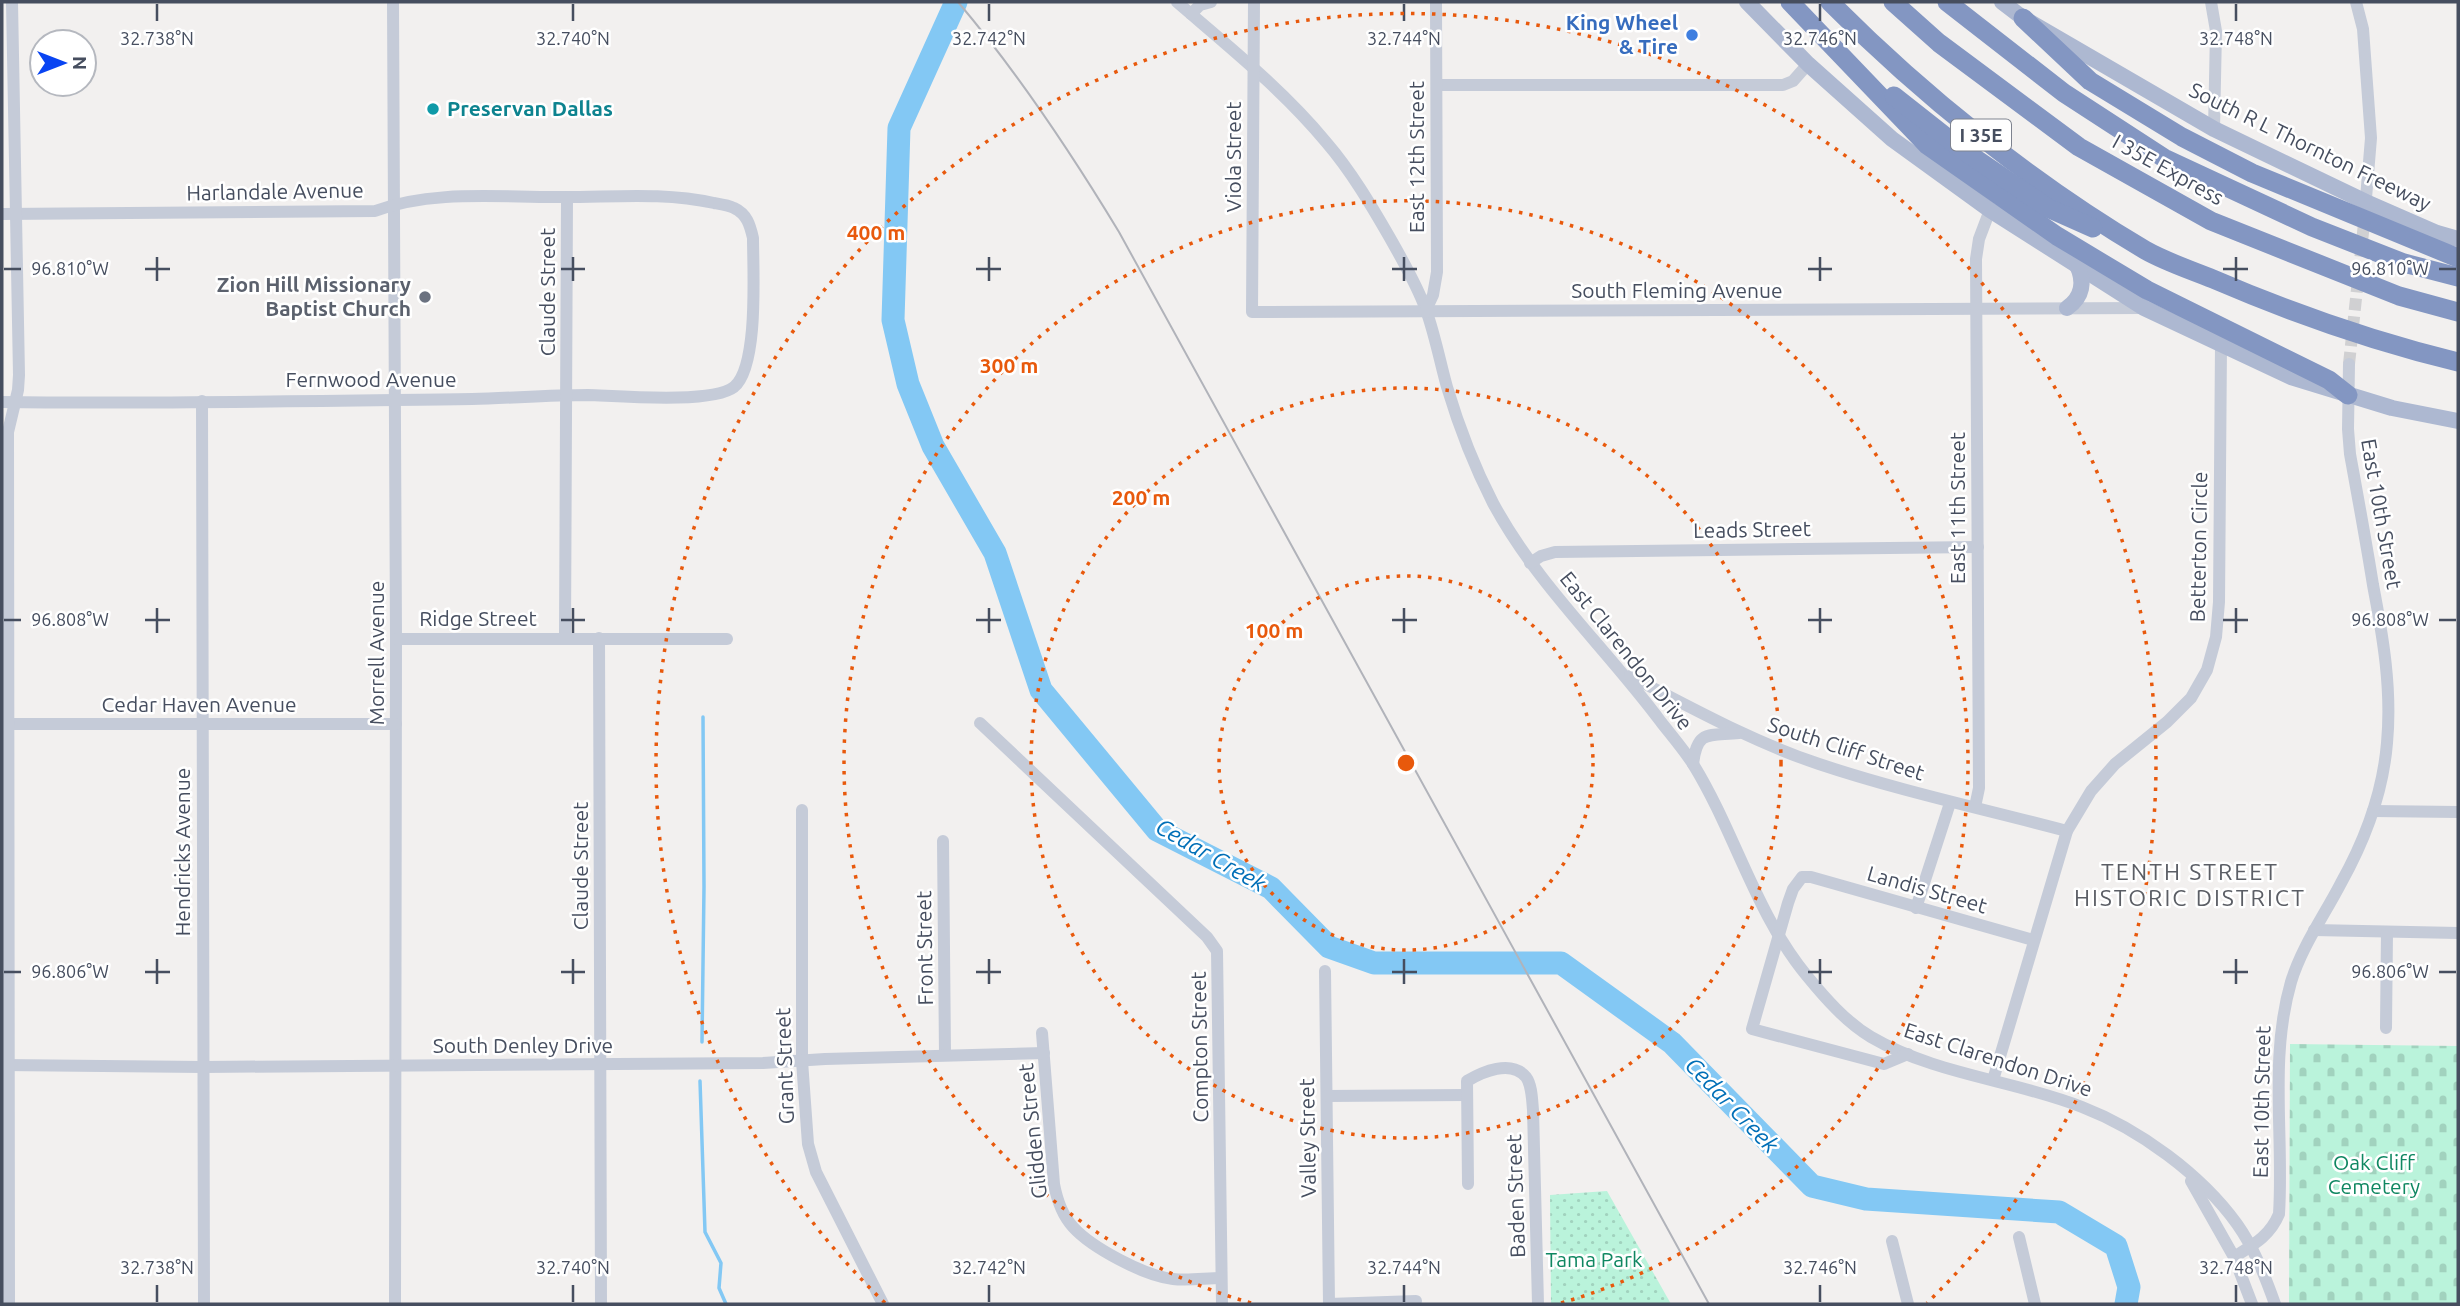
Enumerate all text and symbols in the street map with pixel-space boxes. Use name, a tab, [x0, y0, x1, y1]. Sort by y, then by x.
place label: King Wheel & Tire	[1566, 10, 1678, 58]
marker: King Wheel & Tire	[1684, 27, 1700, 43]
north arrow	[28, 28, 98, 98]
text: 32.738°N	[120, 28, 194, 48]
text: 32.740°N	[536, 28, 610, 48]
text: 32.742°N	[952, 28, 1026, 48]
text: 32.744°N	[1367, 28, 1441, 48]
text: 32.746°N	[1783, 28, 1857, 48]
text: 32.748°N	[2199, 28, 2273, 48]
text: N	[69, 56, 91, 70]
street label: South R L Thornton Freeway	[2186, 77, 2435, 215]
street label: East 12th Street	[1404, 81, 1428, 233]
place label: Preservan Dallas	[447, 96, 613, 120]
marker: Preservan Dallas	[425, 101, 441, 117]
street label: Viola Street	[1221, 101, 1245, 213]
road number: I 35E	[1951, 119, 2011, 150]
street label: I 35E Express	[2109, 129, 2228, 209]
street label: Harlandale Avenue	[186, 177, 364, 205]
text: 400 m	[847, 220, 905, 244]
street label: Claude Street	[535, 228, 559, 356]
text: 96.810°W	[31, 258, 109, 278]
text: 96.810°W	[2351, 258, 2429, 278]
place label: Zion Hill Missionary Baptist Church	[217, 272, 411, 320]
street label: South Fleming Avenue	[1571, 278, 1783, 302]
marker: Zion Hill Missionary Baptist Church	[417, 289, 433, 305]
text: 300 m	[980, 353, 1038, 377]
street label: Fernwood Avenue	[285, 367, 457, 391]
street label: East 11th Street	[1945, 432, 1969, 584]
street label: East 10th Street	[2357, 437, 2407, 591]
street label: Betterton Circle	[2185, 471, 2211, 623]
text: 200 m	[1112, 485, 1170, 509]
street label: Leads Street	[1693, 516, 1811, 542]
street label: East Clarendon Drive	[1556, 566, 1698, 734]
street label: Morrell Avenue	[364, 581, 388, 725]
street label: Ridge Street	[419, 606, 537, 630]
text: 96.808°W	[31, 609, 109, 629]
text: 96.808°W	[2351, 609, 2429, 629]
text: 100 m	[1245, 618, 1303, 642]
street label: Cedar Haven Avenue	[101, 692, 297, 716]
street label: South Cliff Street	[1765, 711, 1928, 785]
centre of rings	[1394, 751, 1418, 775]
street label: Hendricks Avenue	[170, 768, 194, 936]
street label: Claude Street	[568, 802, 592, 930]
water label: Cedar Creek	[1152, 813, 1271, 896]
district label: TENTH STREET HISTORIC DISTRICT	[2074, 859, 2306, 910]
street label: Landis Street	[1865, 860, 1990, 918]
street label: Front Street	[911, 891, 937, 1006]
text: 96.806°W	[31, 961, 109, 981]
text: 96.806°W	[2351, 961, 2429, 981]
street label: Compton Street	[1186, 971, 1212, 1123]
street label: Grant Street	[770, 1007, 798, 1125]
street label: East Clarendon Drive	[1901, 1017, 2095, 1101]
street label: East 10th Street	[2248, 1026, 2274, 1178]
street label: South Denley Drive	[433, 1033, 613, 1057]
water label: Cedar Creek	[1681, 1052, 1784, 1158]
street label: Glidden Street	[1013, 1062, 1051, 1200]
street label: Valley Street	[1294, 1078, 1320, 1198]
street label: Baden Street	[1501, 1134, 1529, 1258]
park label: Oak Cliff Cemetery	[2328, 1150, 2420, 1198]
park label: Tama Park	[1545, 1247, 1643, 1271]
text: 32.738°N	[120, 1257, 194, 1277]
text: 32.740°N	[536, 1257, 610, 1277]
text: 32.742°N	[952, 1257, 1026, 1277]
text: 32.744°N	[1367, 1257, 1441, 1277]
text: 32.746°N	[1783, 1257, 1857, 1277]
text: 32.748°N	[2199, 1257, 2273, 1277]

